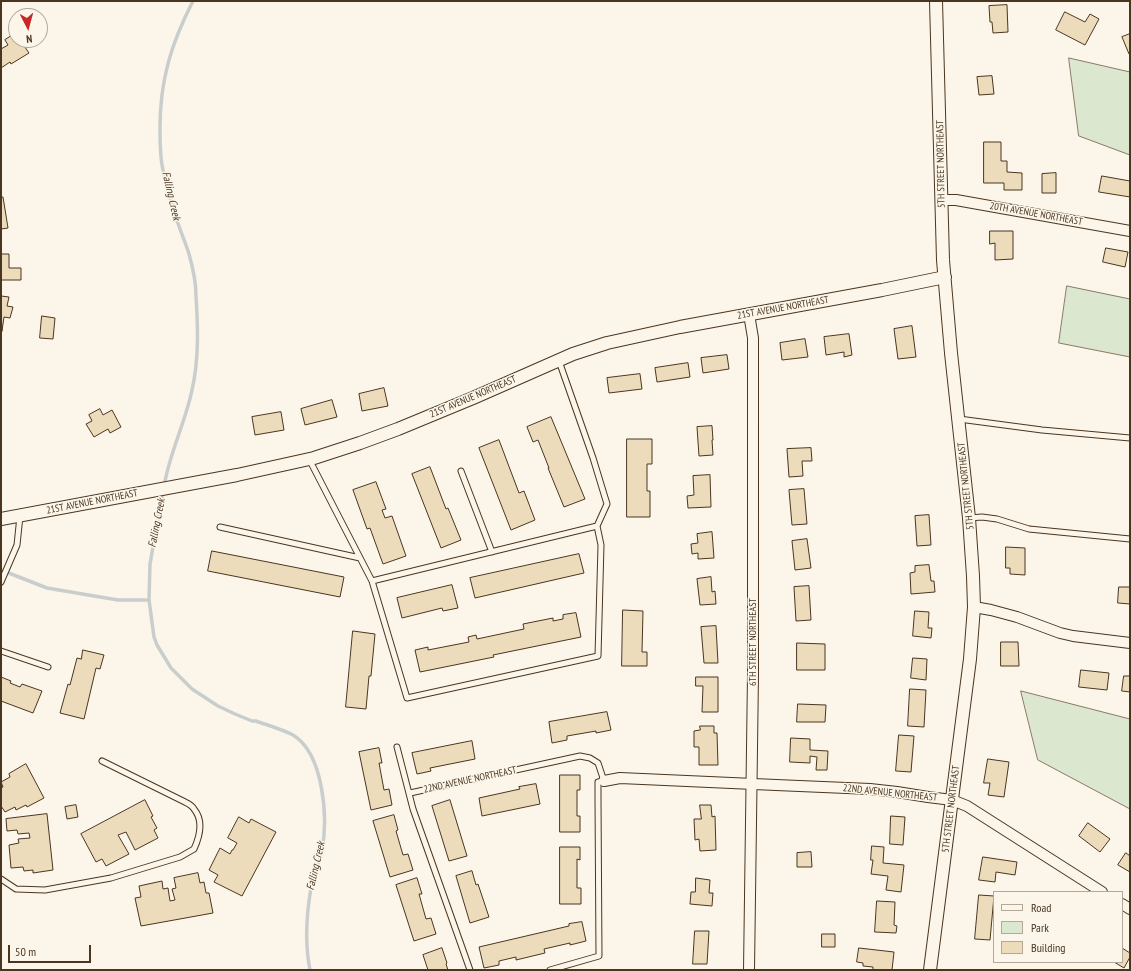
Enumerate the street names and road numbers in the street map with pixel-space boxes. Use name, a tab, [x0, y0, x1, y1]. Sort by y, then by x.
street label: 5TH STREET NORTHEAST	[934, 120, 948, 208]
street label: 20TH AVENUE NORTHEAST	[989, 200, 1083, 228]
street label: 21ST AVENUE NORTHEAST	[736, 294, 830, 322]
street label: 21ST AVENUE NORTHEAST	[428, 373, 518, 421]
street label: 5TH STREET NORTHEAST	[955, 442, 977, 530]
street label: 21ST AVENUE NORTHEAST	[45, 487, 139, 517]
street label: 6TH STREET NORTHEAST	[747, 598, 759, 686]
street label: 22ND AVENUE NORTHEAST	[422, 764, 518, 796]
street label: 5TH STREET NORTHEAST	[940, 765, 962, 853]
street label: 22ND AVENUE NORTHEAST	[842, 782, 938, 804]

